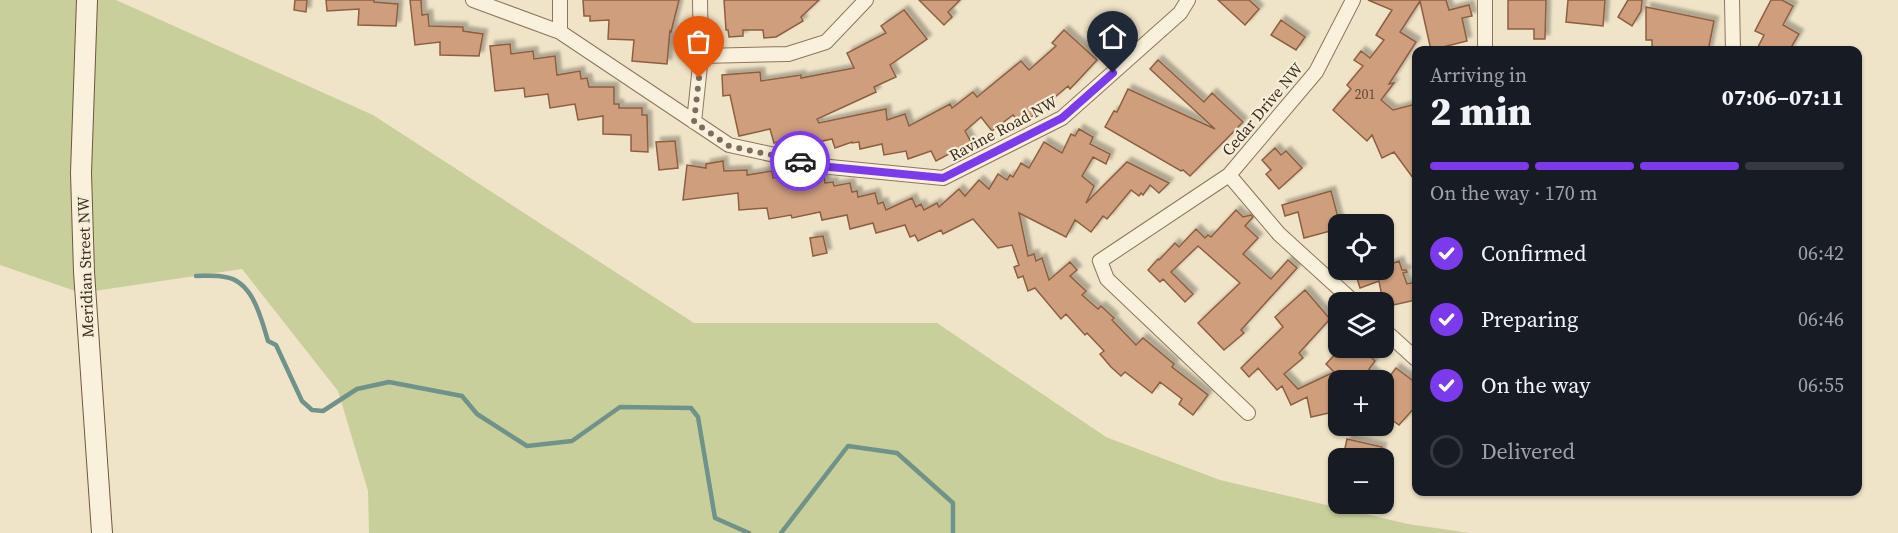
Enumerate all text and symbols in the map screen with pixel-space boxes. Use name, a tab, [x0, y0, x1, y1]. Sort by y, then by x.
pin	[1087, 11, 1138, 73]
pin	[673, 16, 724, 78]
icon: home	[1096, 20, 1129, 53]
icon: bag	[682, 25, 715, 58]
street label: Cedar Drive NW	[1217, 57, 1308, 160]
text: Arriving in	[1430, 61, 1527, 89]
text: 07:06–07:11	[1722, 82, 1844, 112]
house number: 201	[1355, 84, 1376, 104]
text: 2 min	[1430, 85, 1532, 138]
street label: Ravine Road NW	[945, 90, 1062, 166]
courier	[770, 131, 830, 191]
icon: car	[784, 145, 817, 178]
text: On the way · 170 m	[1430, 179, 1597, 207]
street label: Meridian Street NW	[72, 195, 98, 338]
map controls	[1328, 214, 1394, 514]
button: locate	[1328, 214, 1394, 280]
icon: check	[1430, 237, 1463, 270]
text: Confirmed	[1481, 238, 1586, 268]
text: 06:42	[1798, 239, 1844, 267]
button: layers	[1328, 292, 1394, 358]
icon: check	[1430, 303, 1463, 336]
text: Preparing	[1481, 304, 1578, 334]
text: 06:46	[1798, 305, 1844, 333]
icon: check	[1430, 369, 1463, 402]
button: +	[1328, 370, 1394, 436]
text: On the way	[1481, 370, 1590, 400]
text: 06:55	[1798, 371, 1844, 399]
text: Delivered	[1481, 436, 1575, 466]
button: −	[1328, 448, 1394, 514]

